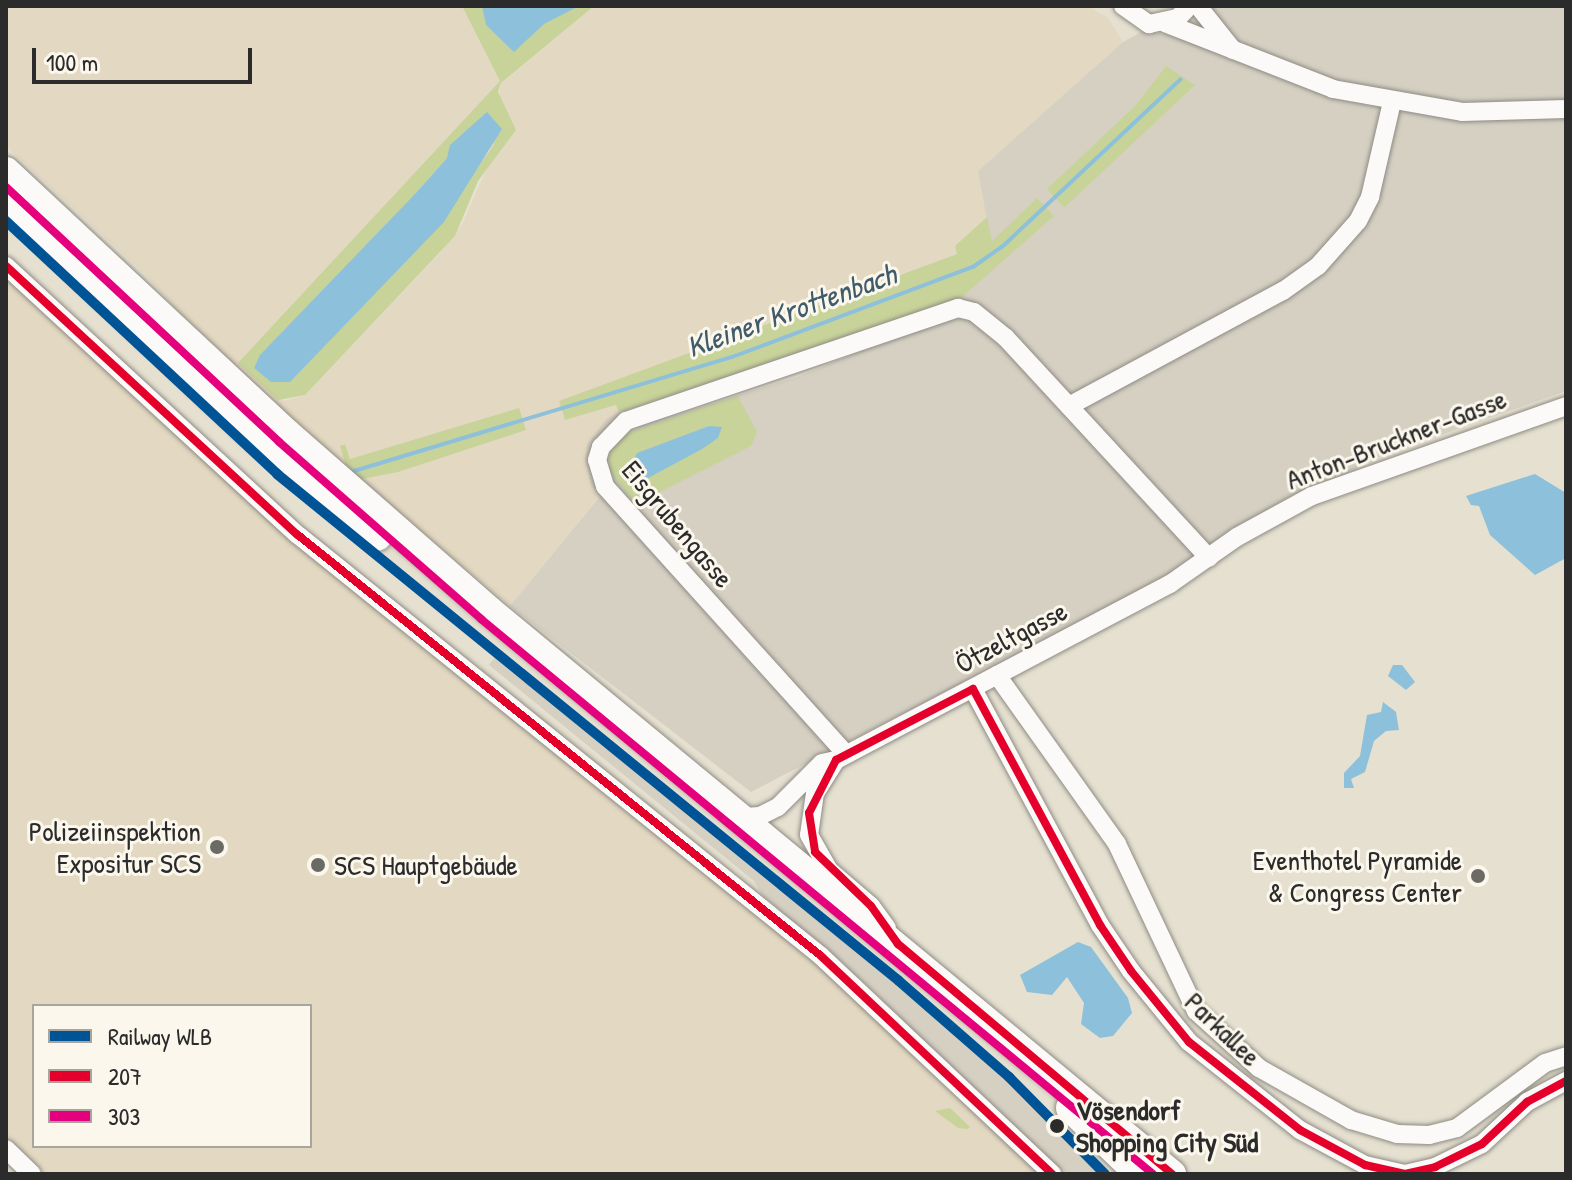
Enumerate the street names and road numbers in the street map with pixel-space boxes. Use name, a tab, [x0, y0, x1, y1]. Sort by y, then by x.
street label: Anton-Bruckner-Gasse	[1281, 382, 1511, 496]
street label: Eisgrubengasse	[615, 454, 741, 594]
street label: Ötzeltgasse	[949, 594, 1073, 680]
street label: Parkallee	[1178, 985, 1268, 1073]

